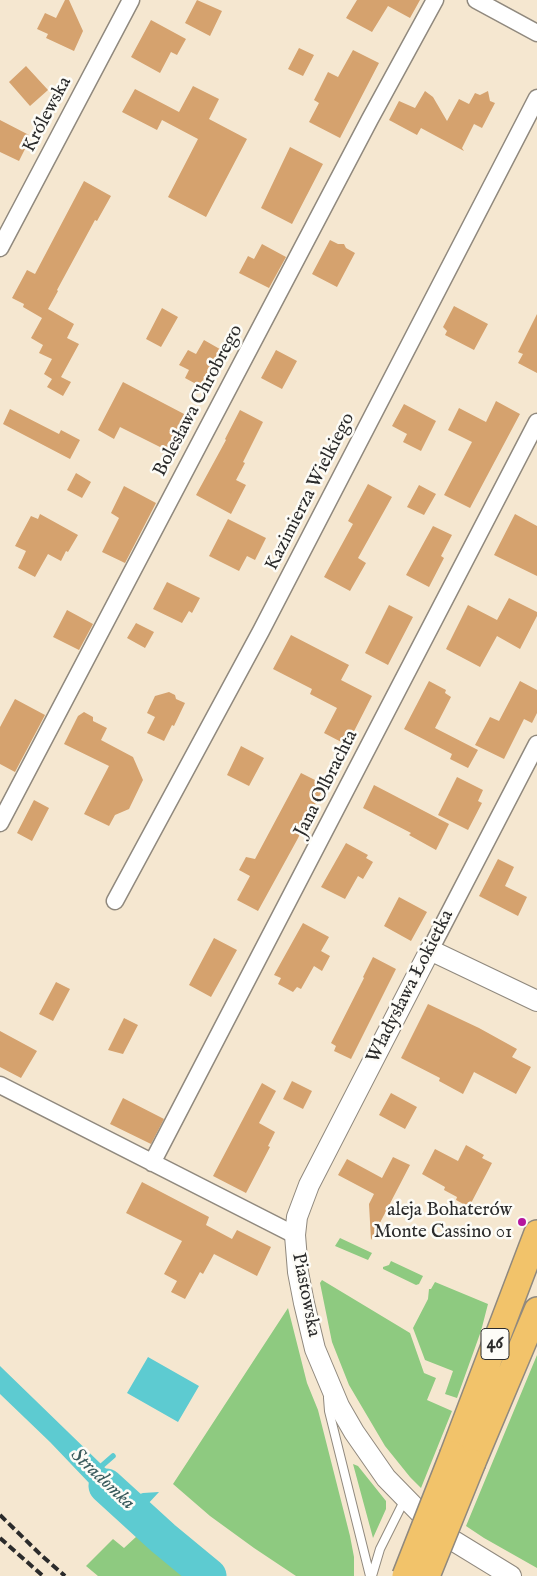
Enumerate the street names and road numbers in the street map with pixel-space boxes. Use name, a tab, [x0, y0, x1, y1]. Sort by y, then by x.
street label: Królewska	[19, 73, 77, 157]
street label: Bolesława Chrobrego	[149, 321, 249, 481]
street label: Kazimierza Wielkiego	[261, 409, 361, 575]
street label: Jana Olbrachta	[290, 727, 364, 841]
street label: Władysława Łokietka	[363, 907, 459, 1067]
street label: Piastowska	[286, 1251, 324, 1339]
road number: 46	[481, 1328, 509, 1360]

